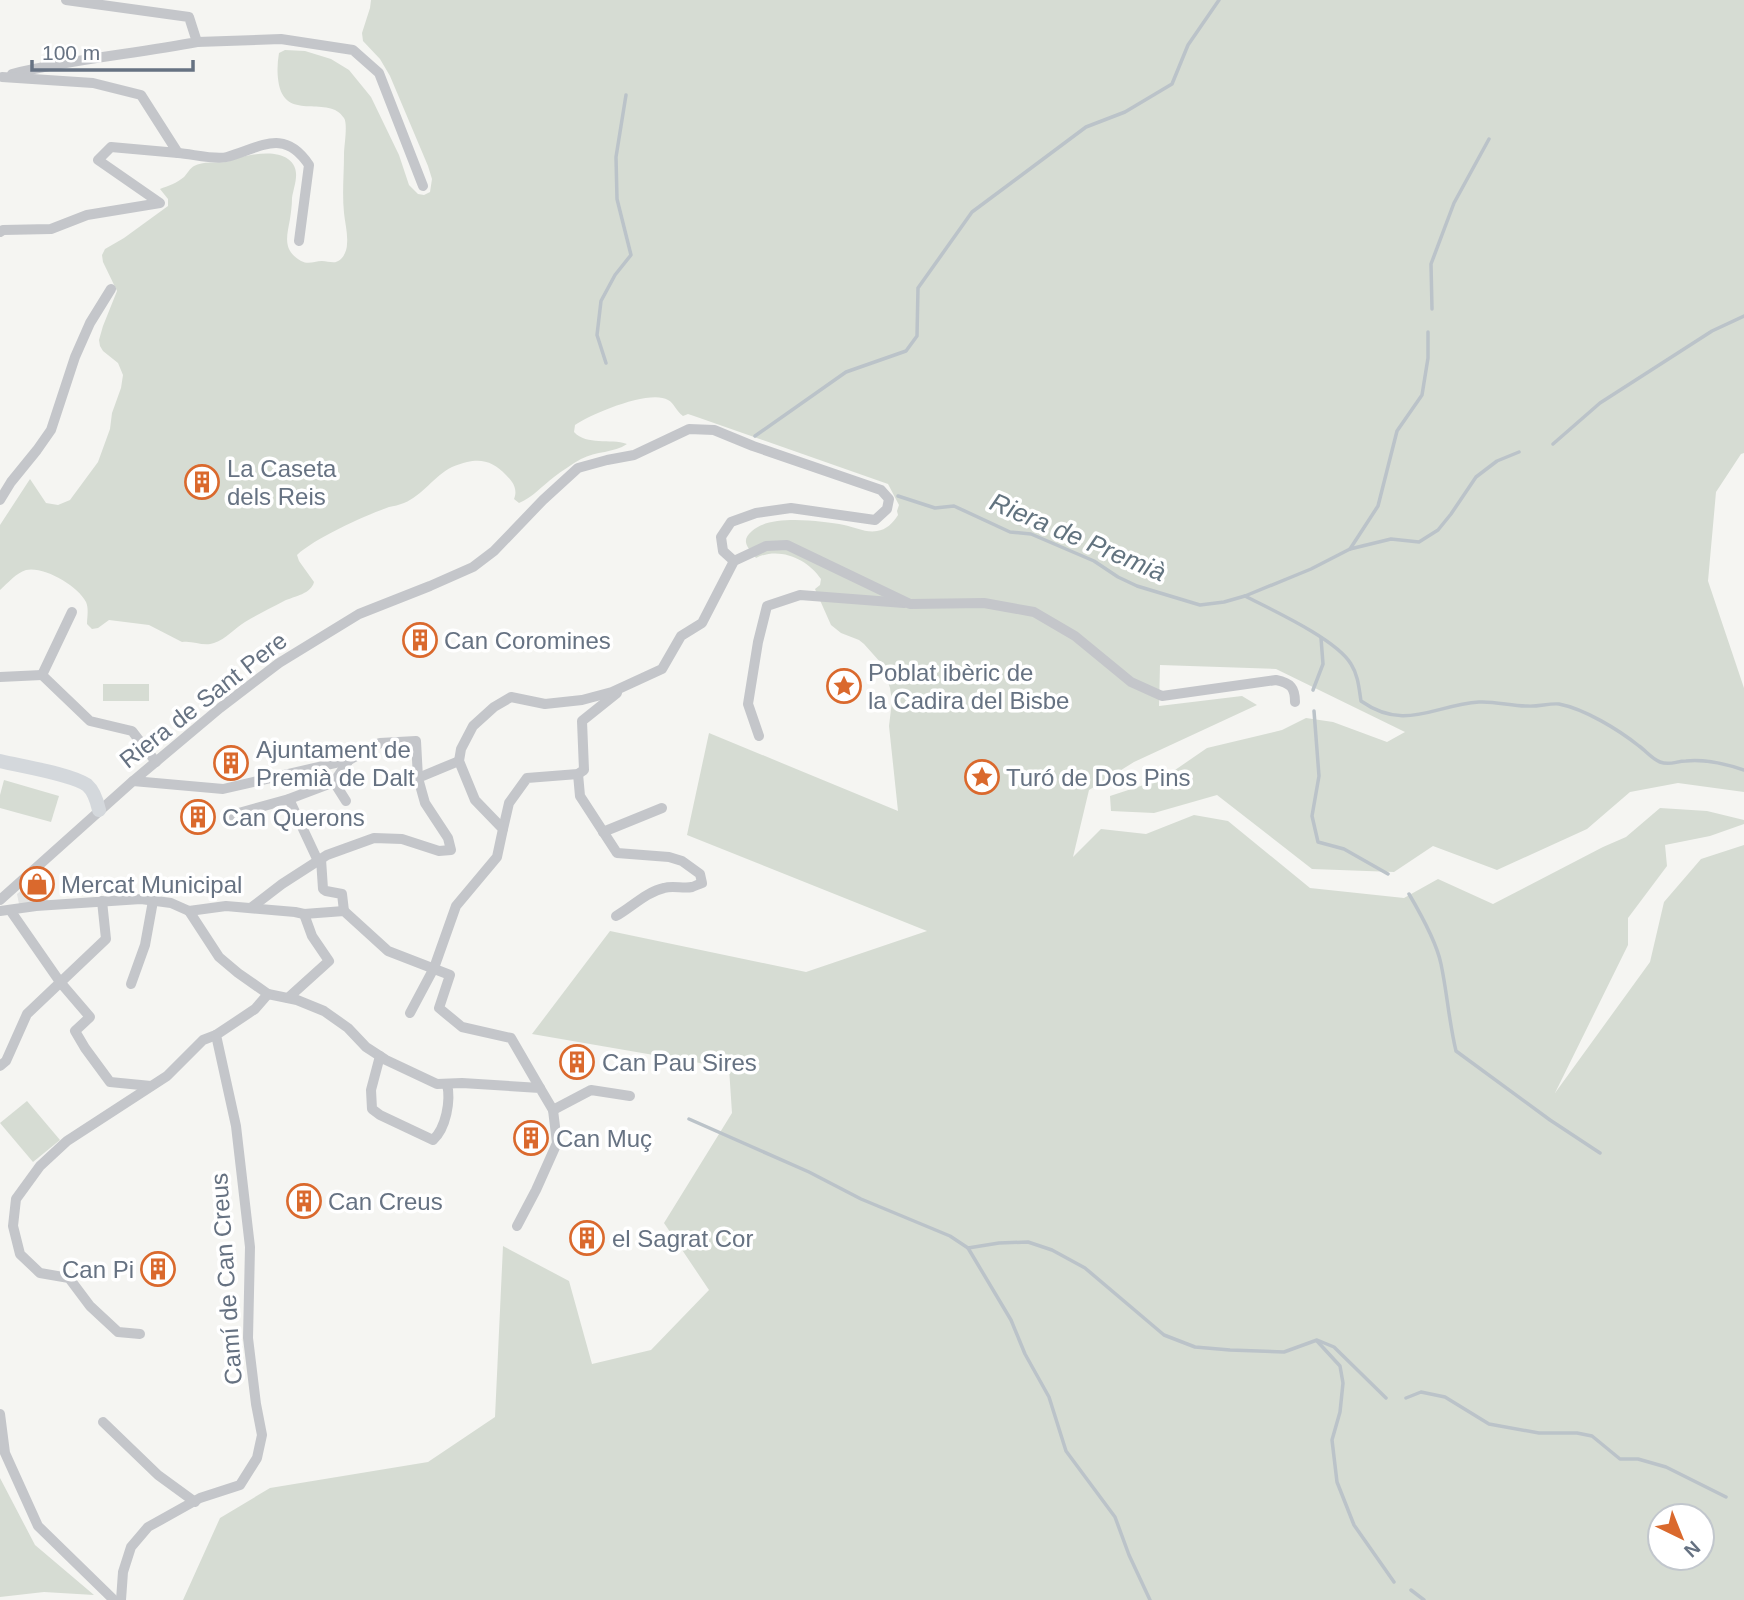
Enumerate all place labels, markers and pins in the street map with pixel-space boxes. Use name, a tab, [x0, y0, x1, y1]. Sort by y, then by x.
place label: La Caseta dels Reis	[227, 455, 337, 510]
building icon: La Caseta dels Reis	[183, 463, 221, 501]
building icon: Can Coromines	[401, 621, 439, 659]
place label: Can Coromines	[444, 627, 611, 654]
place label: Poblat ibèric de la Cadira del Bisbe	[868, 659, 1069, 714]
place icon: Poblat ibèric de la Cadira del Bisbe	[825, 667, 863, 705]
place label: Ajuntament de Premià de Dalt	[256, 736, 415, 791]
building icon: Ajuntament de Premià de Dalt	[212, 744, 250, 782]
place icon: Turó de Dos Pins	[963, 758, 1001, 796]
place label: Turó de Dos Pins	[1006, 764, 1191, 791]
building icon: Can Querons	[179, 798, 217, 836]
place label: Can Querons	[222, 804, 365, 831]
shop icon: Mercat Municipal	[18, 865, 56, 903]
place label: Mercat Municipal	[61, 871, 242, 898]
building icon: Can Pau Sires	[558, 1043, 596, 1081]
place label: Can Pau Sires	[602, 1049, 757, 1076]
building icon: Can Muç	[512, 1119, 550, 1157]
place label: Can Muç	[556, 1125, 652, 1152]
building icon: Can Creus	[285, 1182, 323, 1220]
place label: Can Creus	[328, 1188, 443, 1215]
building icon: el Sagrat Cor	[568, 1219, 606, 1257]
place label: el Sagrat Cor	[612, 1225, 753, 1252]
building icon: Can Pi	[139, 1250, 177, 1288]
place label: Can Pi	[62, 1256, 134, 1283]

